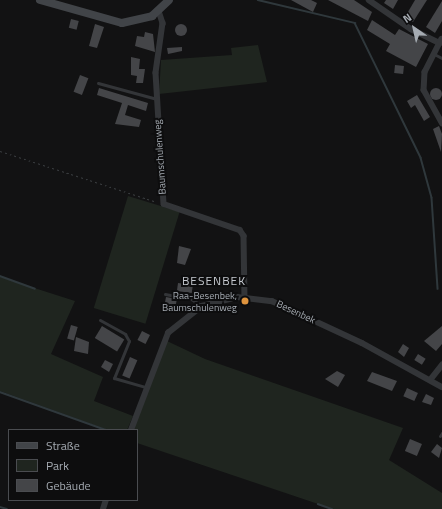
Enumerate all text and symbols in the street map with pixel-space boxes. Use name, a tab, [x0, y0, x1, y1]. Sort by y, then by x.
north arrow	[394, 8, 434, 48]
text: N	[400, 9, 415, 27]
street label: Baumschulenweg	[151, 119, 169, 195]
district label: BESENBEK	[182, 274, 246, 288]
place label: Raa-Besenbek, Baumschulenweg	[162, 289, 237, 312]
marker: Raa-Besenbek, Baumschulenweg	[240, 296, 250, 306]
street label: Besenbek	[275, 298, 317, 326]
legend	[8, 429, 138, 501]
text: Straße	[46, 436, 80, 455]
text: Park	[46, 456, 69, 475]
text: Gebäude	[46, 476, 91, 495]

